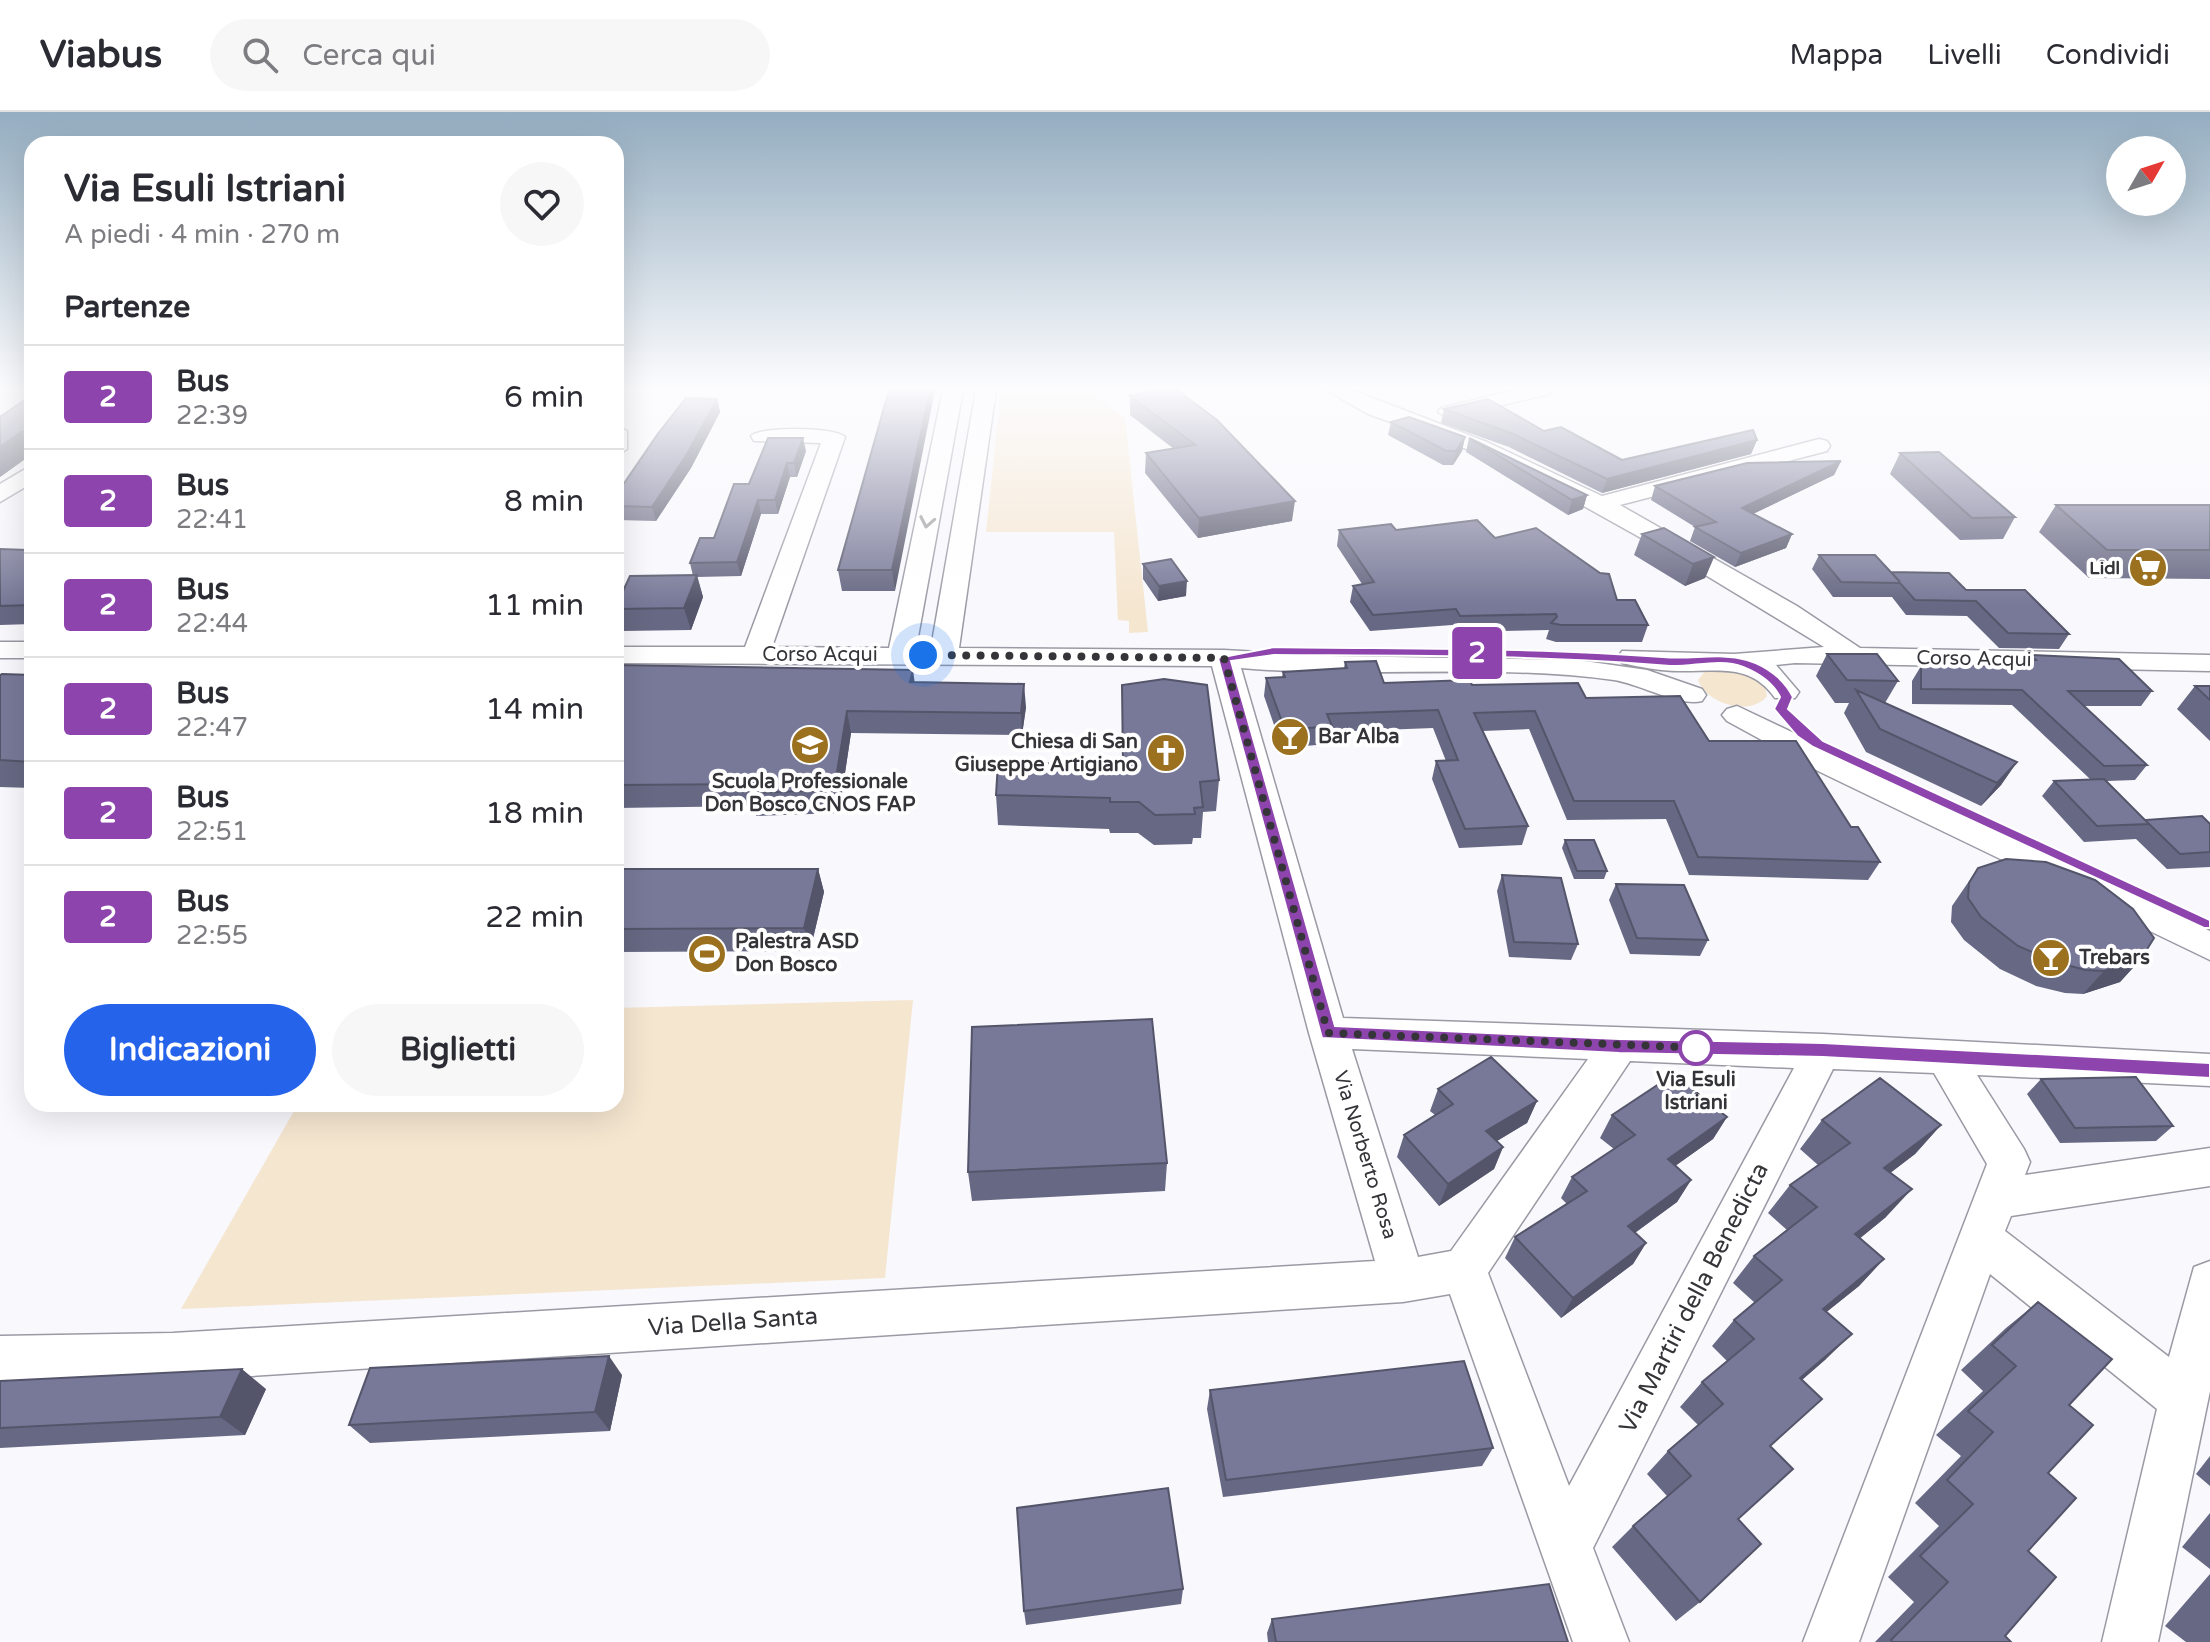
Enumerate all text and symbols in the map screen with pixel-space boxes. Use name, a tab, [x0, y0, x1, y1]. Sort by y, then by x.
search box	[210, 19, 770, 91]
text: Viabus	[40, 32, 162, 78]
icon: search	[238, 33, 282, 77]
text: Cerca qui	[302, 37, 436, 74]
text: Mappa	[1789, 38, 1883, 72]
text: Livelli	[1927, 38, 2002, 72]
text: Condividi	[2046, 38, 2170, 72]
north arrow	[2106, 136, 2186, 216]
map controls	[2106, 136, 2186, 216]
button: heart	[500, 162, 584, 246]
text: Via Esuli Istriani	[64, 166, 346, 212]
text: A piedi · 4 min · 270 m	[64, 219, 340, 250]
text: Partenze	[64, 289, 190, 326]
text: Bus	[176, 363, 229, 400]
text: 6 min	[504, 379, 584, 416]
text: 2	[99, 380, 117, 414]
text: 22:39	[176, 400, 248, 431]
text: Bus	[176, 467, 229, 504]
text: 8 min	[504, 483, 584, 520]
text: 2	[99, 484, 117, 518]
text: 22:41	[176, 504, 248, 535]
one-way arrow	[919, 515, 936, 528]
supermarket icon: Lidl	[2127, 547, 2169, 589]
place label: Lidl	[2089, 557, 2120, 579]
text: Bus	[176, 571, 229, 608]
text: 11 min	[485, 587, 584, 624]
text: 2	[99, 588, 117, 622]
text: 22:44	[176, 608, 248, 639]
line badge: 2	[1451, 627, 1503, 679]
your location	[903, 635, 943, 675]
text: 2	[1468, 636, 1486, 670]
street label: Corso Acqui	[762, 643, 878, 667]
street label: Corso Acqui	[1916, 646, 2032, 672]
text: Bus	[176, 675, 229, 712]
text: 14 min	[485, 691, 584, 728]
text: 2	[99, 692, 117, 726]
text: 22:47	[176, 712, 248, 743]
bar icon: Bar Alba	[1269, 716, 1311, 758]
school or university icon: Scuola Professionale Don Bosco CNOS FAP	[789, 724, 831, 766]
place label: Bar Alba	[1318, 725, 1400, 749]
place label: Chiesa di San Giuseppe Artigiano	[955, 730, 1138, 777]
church icon: Chiesa di San Giuseppe Artigiano	[1145, 732, 1187, 774]
place label: Scuola Professionale Don Bosco CNOS FAP	[705, 770, 916, 817]
text: Bus	[176, 779, 229, 816]
text: 18 min	[485, 795, 584, 832]
text: 2	[99, 796, 117, 830]
text: 22:51	[176, 816, 248, 847]
text: Bus	[176, 883, 229, 920]
text: 22 min	[485, 899, 584, 936]
text: 2	[99, 900, 117, 934]
text: 22:55	[176, 920, 248, 951]
place label: Palestra ASD Don Bosco	[735, 930, 859, 977]
sports icon: Palestra ASD Don Bosco	[686, 933, 728, 975]
bar icon: Trebars	[2030, 937, 2072, 979]
place label: Trebars	[2078, 946, 2150, 970]
button: Indicazioni	[64, 1004, 316, 1096]
button: Biglietti	[332, 1004, 584, 1096]
marker: Via Esuli Istriani	[1679, 1031, 1713, 1065]
street label: Via Norberto Rosa	[1328, 1068, 1402, 1242]
place label: Via Esuli Istriani	[1656, 1068, 1736, 1115]
street label: Via Martiri della Benedicta	[1613, 1158, 1775, 1438]
street label: Via Della Santa	[647, 1302, 819, 1342]

